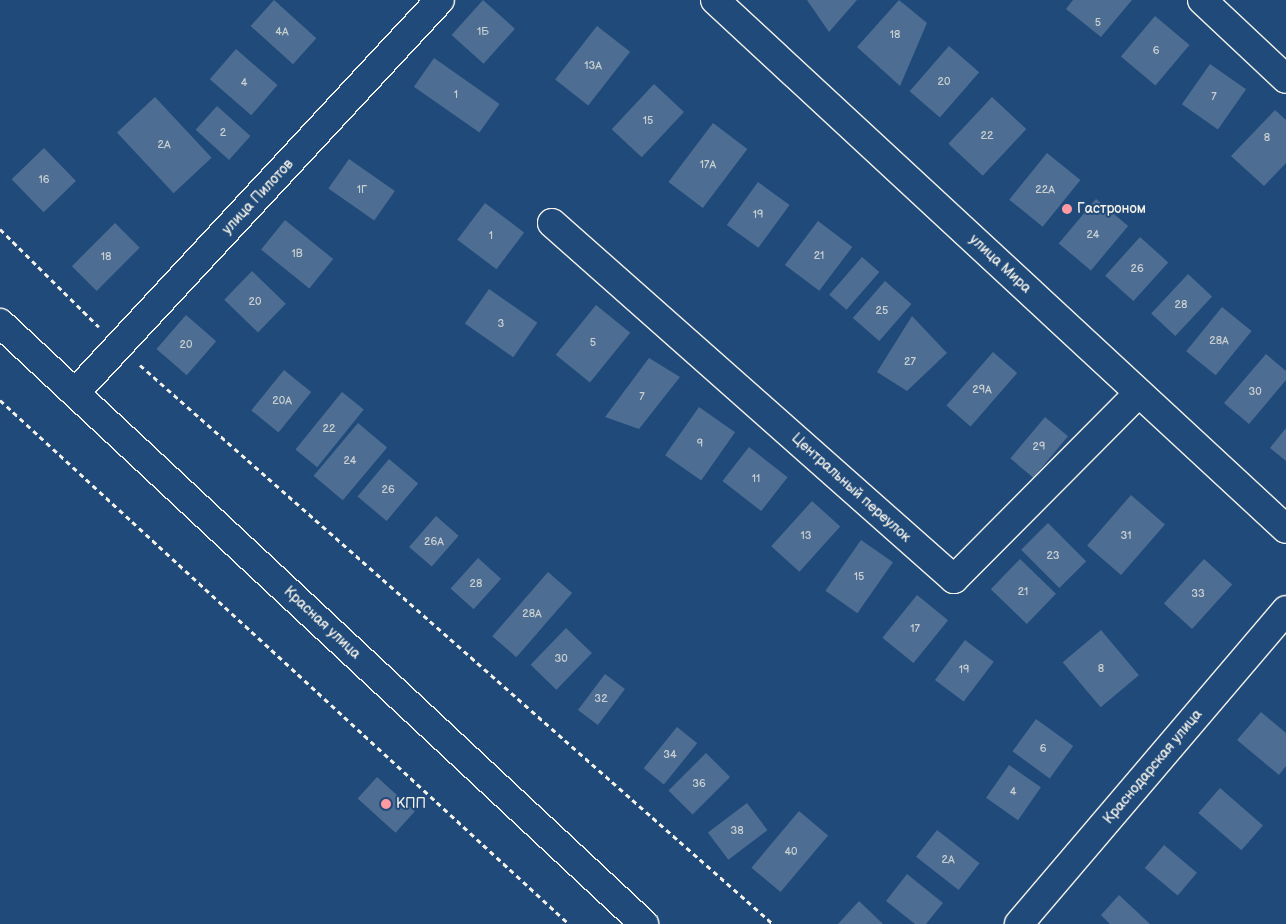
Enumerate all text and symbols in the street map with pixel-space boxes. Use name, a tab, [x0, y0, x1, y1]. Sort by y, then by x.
house number: 5	[1095, 16, 1101, 30]
house number: 4А	[275, 25, 289, 39]
house number: 1Б	[477, 25, 489, 39]
house number: 18	[890, 28, 900, 42]
house number: 6	[1153, 44, 1159, 58]
house number: 13А	[584, 59, 602, 73]
house number: 20	[938, 75, 950, 89]
house number: 4	[241, 76, 247, 90]
house number: 1	[454, 88, 458, 102]
house number: 7	[1211, 90, 1217, 104]
house number: 15	[643, 114, 653, 128]
house number: 2	[220, 126, 226, 140]
house number: 22	[981, 129, 993, 143]
house number: 8	[1264, 131, 1270, 145]
house number: 2А	[157, 138, 171, 152]
street label: улица Пилотов	[219, 156, 297, 238]
house number: 17А	[700, 158, 716, 172]
house number: 16	[39, 173, 49, 187]
house number: 1Г	[357, 183, 367, 197]
house number: 22А	[1035, 183, 1055, 197]
place label: Гастроном	[1077, 201, 1146, 217]
marker: Гастроном	[1061, 203, 1073, 215]
house number: 19	[753, 208, 763, 222]
house number: 24	[1086, 228, 1100, 242]
house number: 1	[489, 229, 493, 243]
street label: улица Мира	[966, 231, 1034, 297]
house number: 1В	[291, 247, 303, 261]
house number: 21	[814, 249, 824, 263]
house number: 18	[101, 250, 111, 264]
house number: 26	[1130, 262, 1144, 276]
house number: 20	[249, 295, 261, 309]
house number: 28	[1175, 298, 1187, 312]
house number: 25	[876, 304, 888, 318]
house number: 3	[498, 317, 504, 331]
house number: 28А	[1209, 334, 1229, 348]
house number: 5	[590, 336, 596, 350]
house number: 20	[180, 338, 192, 352]
house number: 27	[904, 355, 916, 369]
house number: 29А	[972, 383, 992, 397]
house number: 30	[1248, 385, 1262, 399]
house number: 7	[639, 390, 645, 404]
house number: 20А	[272, 394, 292, 408]
house number: 22	[323, 422, 335, 436]
street label: Центральный переулок	[788, 430, 914, 546]
house number: 9	[697, 437, 703, 451]
house number: 29	[1033, 440, 1045, 454]
house number: 24	[343, 454, 357, 468]
house number: 11	[752, 472, 760, 486]
house number: 26	[381, 483, 395, 497]
house number: 13	[800, 529, 812, 543]
house number: 31	[1120, 529, 1132, 543]
house number: 26А	[424, 535, 444, 549]
house number: 23	[1046, 549, 1060, 563]
house number: 15	[854, 570, 864, 584]
house number: 28	[470, 577, 482, 591]
street label: Красная улица	[280, 583, 364, 663]
house number: 21	[1018, 585, 1028, 599]
house number: 33	[1191, 587, 1205, 601]
house number: 28А	[522, 607, 542, 621]
house number: 17	[910, 622, 920, 636]
house number: 30	[554, 652, 568, 666]
house number: 8	[1098, 662, 1104, 676]
house number: 19	[959, 663, 969, 677]
house number: 32	[594, 692, 608, 706]
street label: Краснодарская улица	[1100, 706, 1206, 828]
house number: 6	[1040, 742, 1046, 756]
house number: 34	[663, 748, 677, 762]
house number: 36	[692, 777, 706, 791]
house number: 4	[1010, 785, 1016, 799]
place label: КПП	[396, 796, 426, 812]
marker: КПП	[380, 798, 392, 810]
house number: 38	[730, 824, 744, 838]
house number: 40	[784, 845, 798, 859]
house number: 2А	[941, 853, 955, 867]

